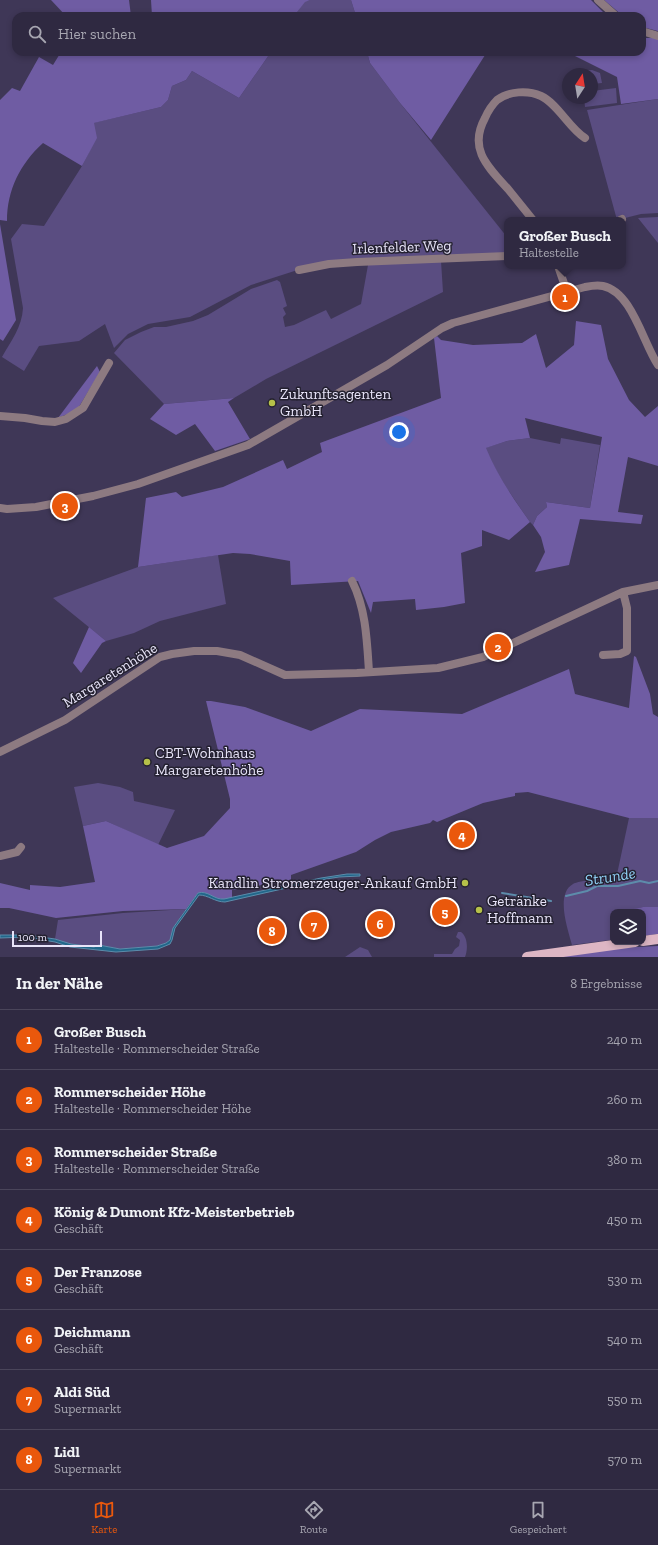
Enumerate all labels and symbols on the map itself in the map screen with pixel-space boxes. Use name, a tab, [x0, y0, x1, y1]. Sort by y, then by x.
north arrow	[562, 68, 598, 104]
street label: Irlenfelder Weg	[352, 236, 452, 258]
pin: 1	[552, 282, 578, 312]
place label: Zukunftsagenten GmbH	[280, 385, 391, 420]
marker: Zukunftsagenten GmbH	[267, 398, 277, 408]
your location	[389, 422, 409, 442]
pin: 3	[52, 491, 78, 521]
pin: 2	[485, 632, 511, 662]
street label: Margaretenhöhe	[59, 639, 161, 711]
place label: CBT-Wohnhaus Margaretenhöhe	[155, 744, 263, 779]
marker: CBT-Wohnhaus Margaretenhöhe	[142, 757, 152, 767]
pin: 4	[449, 820, 475, 850]
water label: Strunde	[583, 863, 637, 890]
place label: Kandlin Stromerzeuger-Ankauf GmbH	[208, 874, 457, 892]
marker: Kandlin Stromerzeuger-Ankauf GmbH	[460, 878, 470, 888]
place label: Getränke Hoffmann	[487, 892, 553, 927]
pin: 5	[432, 897, 458, 927]
marker: Getränke Hoffmann	[474, 905, 484, 915]
pin: 6	[367, 909, 393, 939]
pin: 7	[301, 910, 327, 940]
pin: 8	[259, 916, 285, 946]
scale bar	[12, 929, 102, 948]

